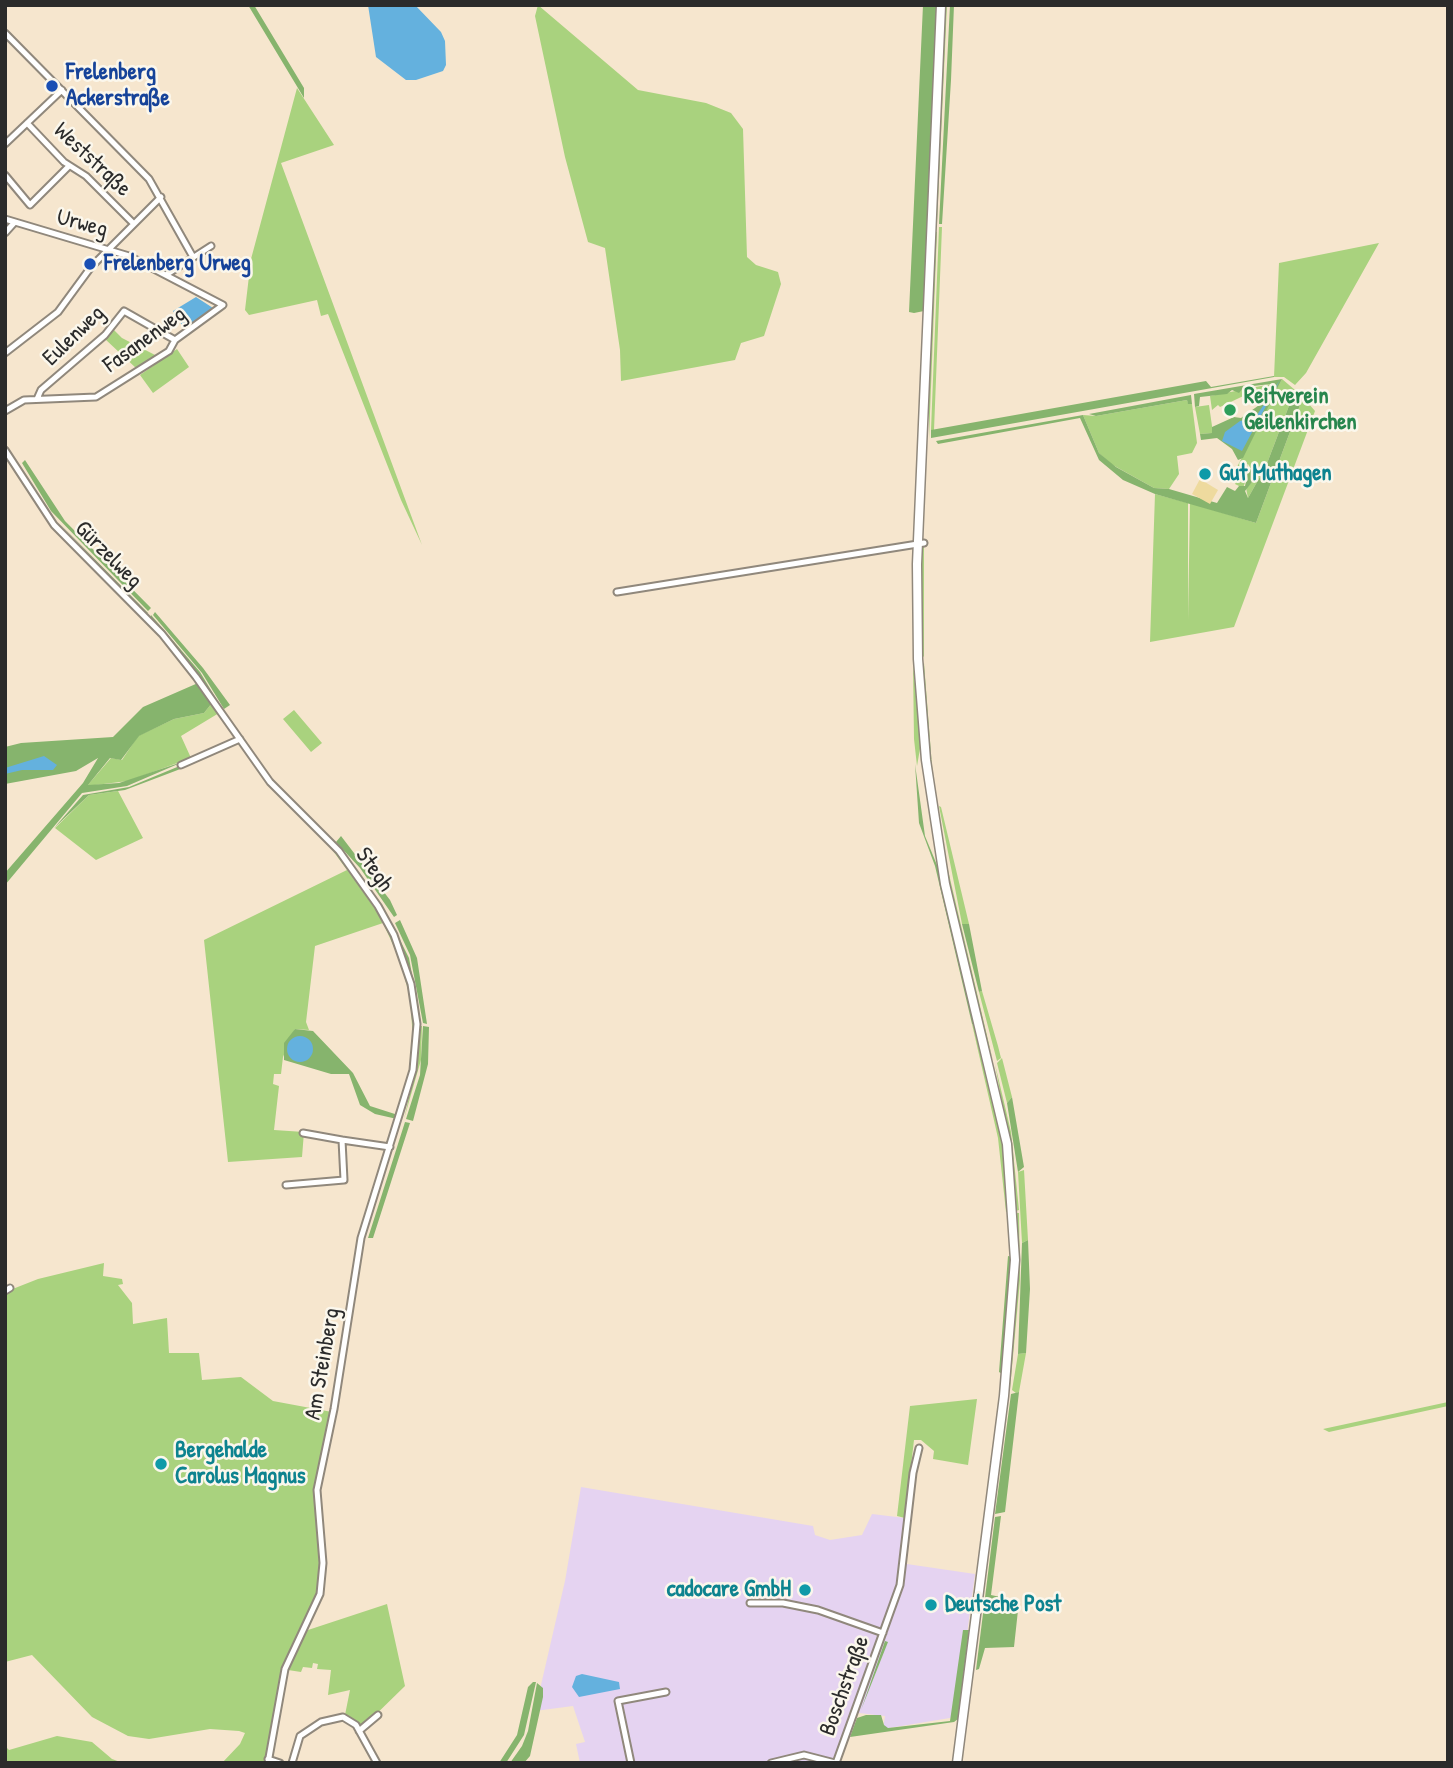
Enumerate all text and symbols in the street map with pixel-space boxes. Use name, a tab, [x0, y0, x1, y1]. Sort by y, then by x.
place label: Frelenberg Ackerstraße	[66, 59, 170, 113]
marker: Frelenberg Ackerstraße	[44, 78, 60, 94]
street label: Weststraße	[47, 117, 137, 203]
street label: Urweg	[54, 204, 110, 244]
place label: Frelenberg Urweg	[104, 250, 251, 278]
marker: Frelenberg Urweg	[82, 256, 98, 272]
street label: Eulenweg	[37, 300, 111, 372]
street label: Fasanenweg	[98, 301, 192, 379]
place label: Reitverein Geilenkirchen	[1244, 383, 1357, 437]
marker: Reitverein Geilenkirchen	[1222, 402, 1238, 418]
place label: Gut Muthagen	[1219, 460, 1332, 488]
marker: Gut Muthagen	[1197, 466, 1213, 482]
street label: Gürzelweg	[68, 515, 148, 595]
street label: Stegh	[349, 843, 399, 897]
street label: Am Steinberg	[300, 1306, 346, 1422]
place label: Bergehalde Carolus Magnus	[175, 1437, 306, 1491]
marker: Bergehalde Carolus Magnus	[153, 1456, 169, 1472]
place label: cadocare GmbH	[667, 1576, 791, 1604]
marker: cadocare GmbH	[797, 1582, 813, 1598]
place label: Deutsche Post	[945, 1591, 1061, 1619]
marker: Deutsche Post	[923, 1597, 939, 1613]
street label: Boschstraße	[814, 1632, 876, 1740]

